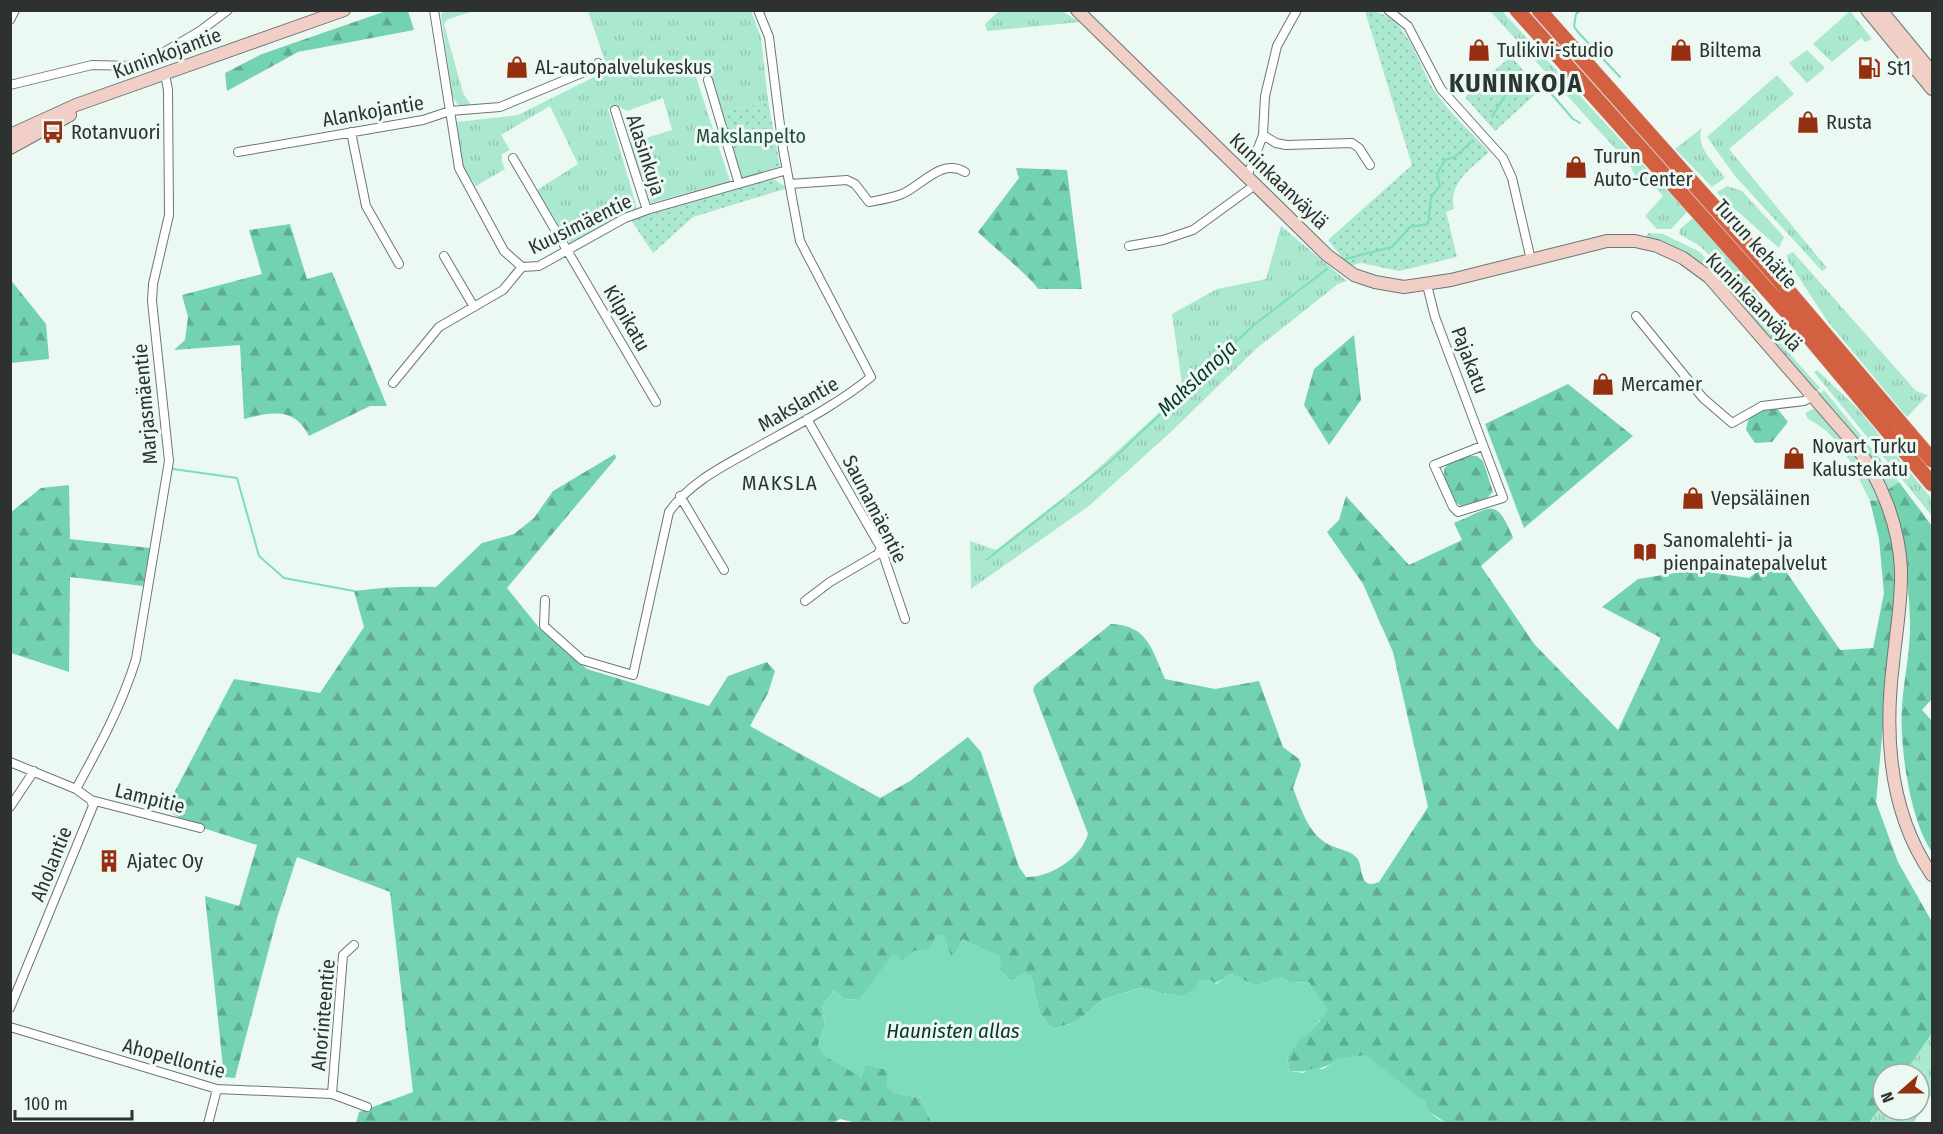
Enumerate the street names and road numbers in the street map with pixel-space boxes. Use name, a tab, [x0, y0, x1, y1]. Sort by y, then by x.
street label: Kuninkojantie	[110, 22, 224, 84]
street label: Alankojantie	[320, 90, 426, 132]
street label: Alasinkuja	[622, 111, 670, 199]
street label: Kuninkaanväylä	[1225, 128, 1333, 234]
street label: Kuusimäentie	[524, 189, 636, 259]
street label: Turun kehätie	[1709, 194, 1803, 294]
street label: Kuninkaanväylä	[1701, 248, 1807, 356]
street label: Kilpikatu	[599, 281, 655, 355]
street label: Pajakatu	[1446, 323, 1494, 397]
street label: Marjasmäentie	[128, 343, 162, 465]
street label: Makslantie	[754, 371, 842, 437]
street label: Saunamäentie	[838, 451, 912, 567]
street label: Lampitie	[113, 778, 187, 818]
street label: Aholantie	[25, 823, 77, 905]
street label: Ahorinteentie	[306, 958, 340, 1072]
street label: Ahopellontie	[120, 1033, 228, 1083]

